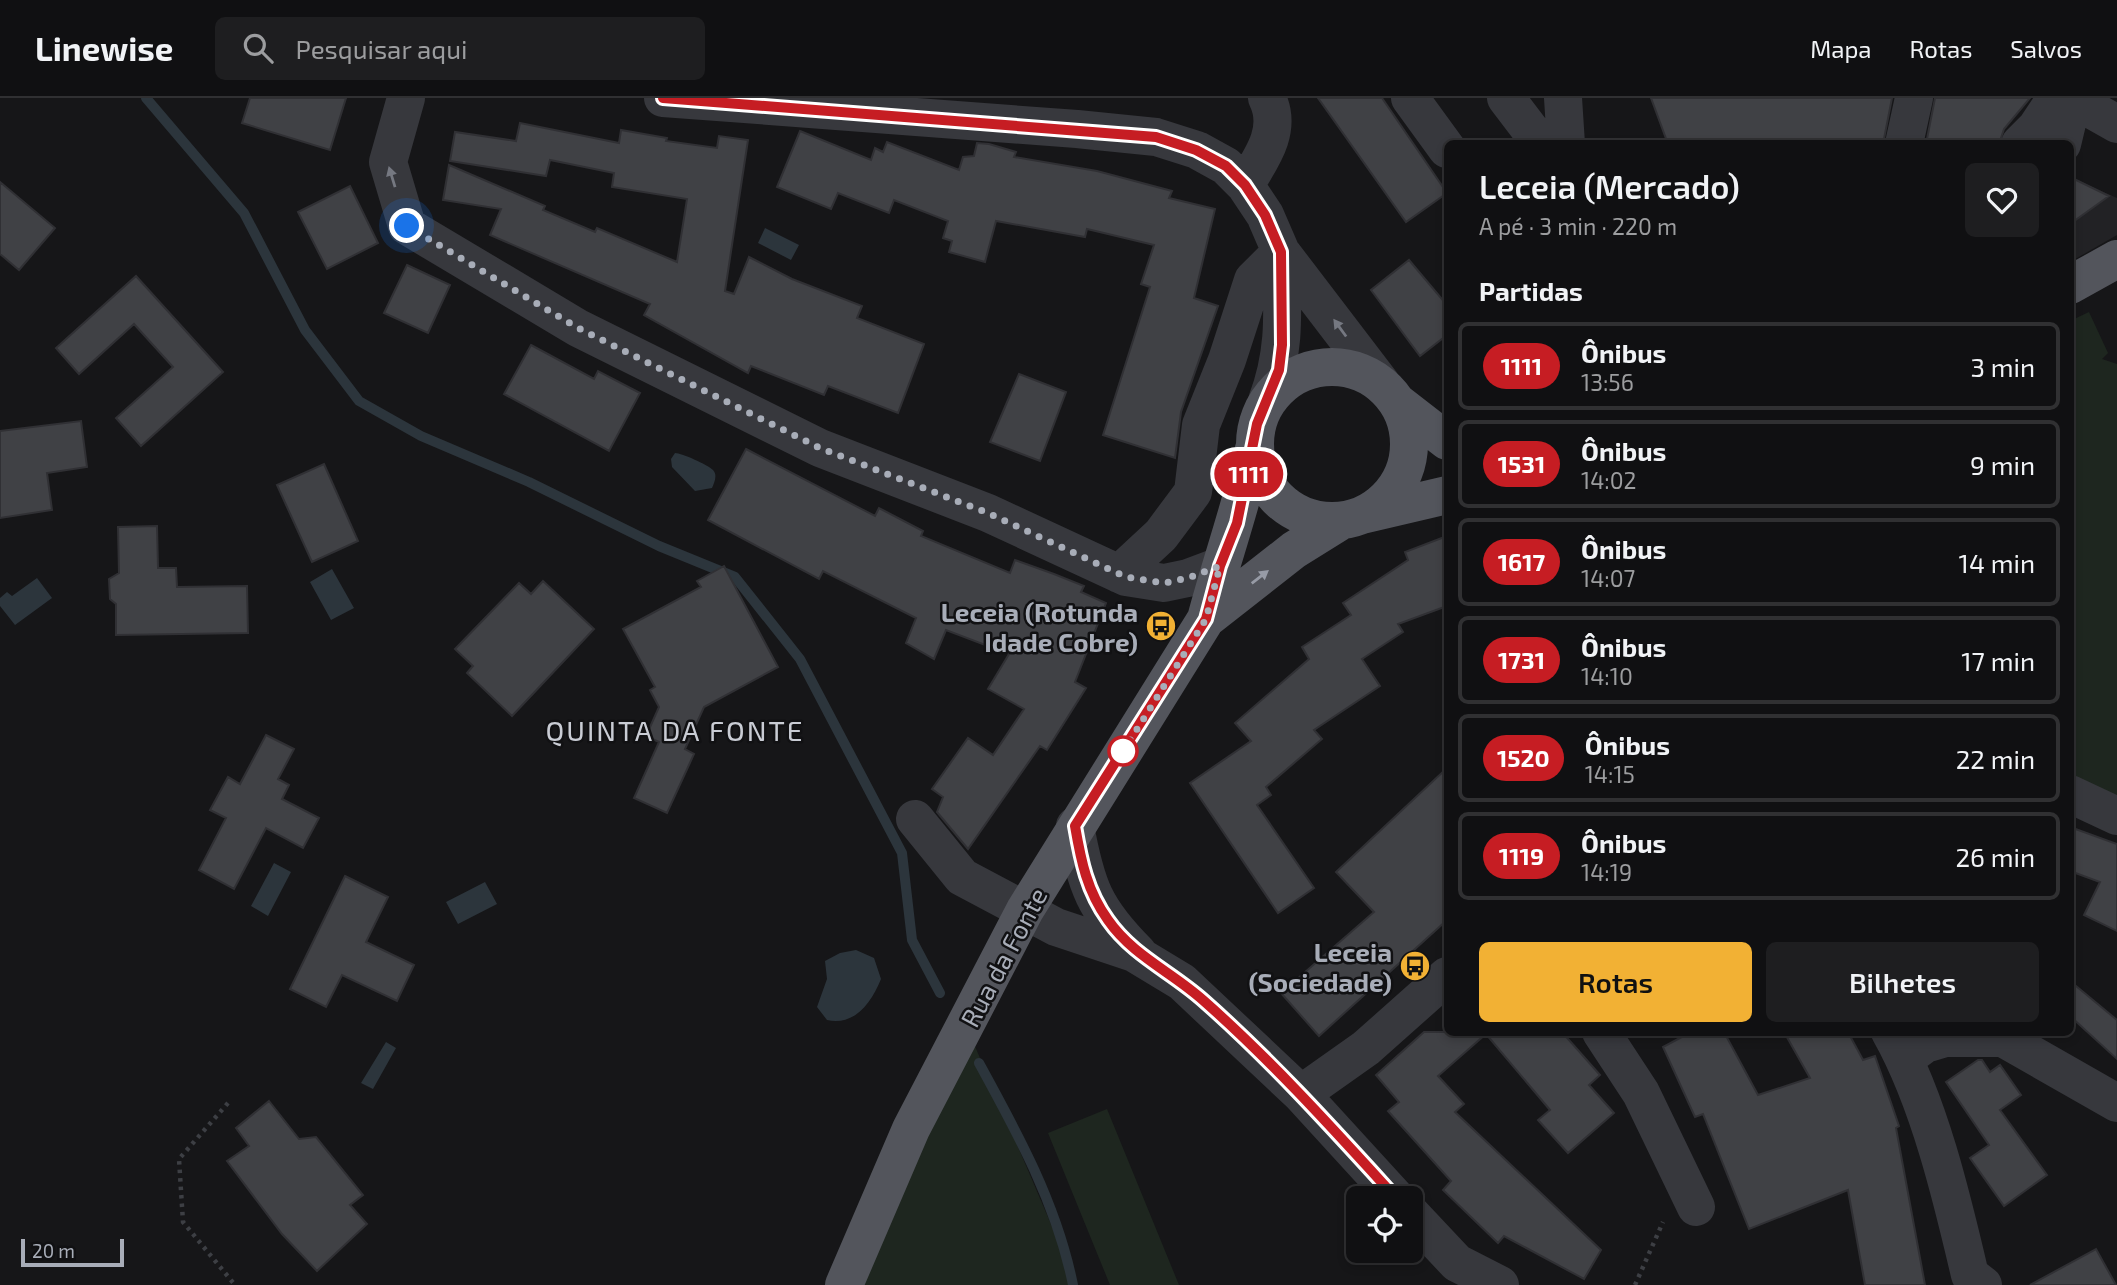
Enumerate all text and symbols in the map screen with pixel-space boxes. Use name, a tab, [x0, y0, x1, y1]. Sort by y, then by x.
search box	[215, 17, 705, 80]
text: Linewise	[35, 28, 173, 68]
icon: search	[239, 29, 277, 67]
text: Pesquisar aqui	[295, 33, 467, 64]
text: Mapa	[1810, 34, 1872, 63]
text: Rotas	[1910, 34, 1972, 63]
text: Salvos	[2010, 34, 2082, 63]
button: heart	[1965, 163, 2039, 237]
one-way arrow	[387, 166, 397, 187]
text: Leceia (Mercado)	[1479, 166, 1740, 206]
your location	[389, 208, 424, 243]
text: A pé · 3 min · 220 m	[1479, 212, 1677, 240]
text: Partidas	[1479, 275, 1583, 306]
one-way arrow	[1334, 319, 1348, 337]
text: Ônibus	[1581, 337, 1666, 368]
text: 1111	[1501, 351, 1542, 380]
text: 3 min	[1970, 351, 2035, 382]
text: 13:56	[1581, 368, 1634, 396]
text: Ônibus	[1581, 435, 1666, 466]
text: 1531	[1498, 449, 1545, 478]
text: 9 min	[1970, 449, 2035, 480]
line badge: 1111	[1200, 451, 1298, 497]
text: 1111	[1228, 459, 1270, 488]
text: 14:02	[1581, 466, 1637, 494]
text: Ônibus	[1581, 533, 1666, 564]
text: 1617	[1498, 547, 1545, 576]
text: 14 min	[1959, 547, 2035, 578]
text: 14:07	[1581, 564, 1635, 592]
one-way arrow	[1251, 570, 1269, 585]
place label: Leceia (Rotunda Idade Cobre)	[941, 596, 1138, 657]
bus stop icon: Leceia (Rotunda Idade Cobre)	[1144, 609, 1178, 643]
text: Ônibus	[1581, 631, 1666, 662]
text: 1731	[1498, 645, 1545, 674]
text: 17 min	[1961, 645, 2035, 676]
text: 14:10	[1581, 662, 1633, 690]
district label: QUINTA DA FONTE	[546, 713, 804, 747]
text: Ônibus	[1585, 729, 1670, 760]
unlabelled marker	[1108, 736, 1138, 766]
text: 1520	[1497, 743, 1550, 772]
text: 22 min	[1956, 743, 2035, 774]
text: 14:15	[1585, 760, 1635, 788]
text: Ônibus	[1581, 827, 1666, 858]
text: 1119	[1499, 841, 1544, 870]
text: 26 min	[1955, 841, 2035, 872]
text: 14:19	[1581, 858, 1632, 886]
street label: Rua da Fonte	[953, 882, 1053, 1032]
place label: Leceia (Sociedade)	[1249, 936, 1392, 997]
button: Rotas	[1479, 942, 1752, 1022]
button: Bilhetes	[1766, 942, 2039, 1022]
bus stop icon: Leceia (Sociedade)	[1398, 949, 1432, 983]
map controls	[1346, 1186, 1423, 1263]
button: locate	[1346, 1186, 1423, 1263]
scale bar	[21, 1236, 124, 1268]
text: 20 m	[32, 1239, 75, 1262]

